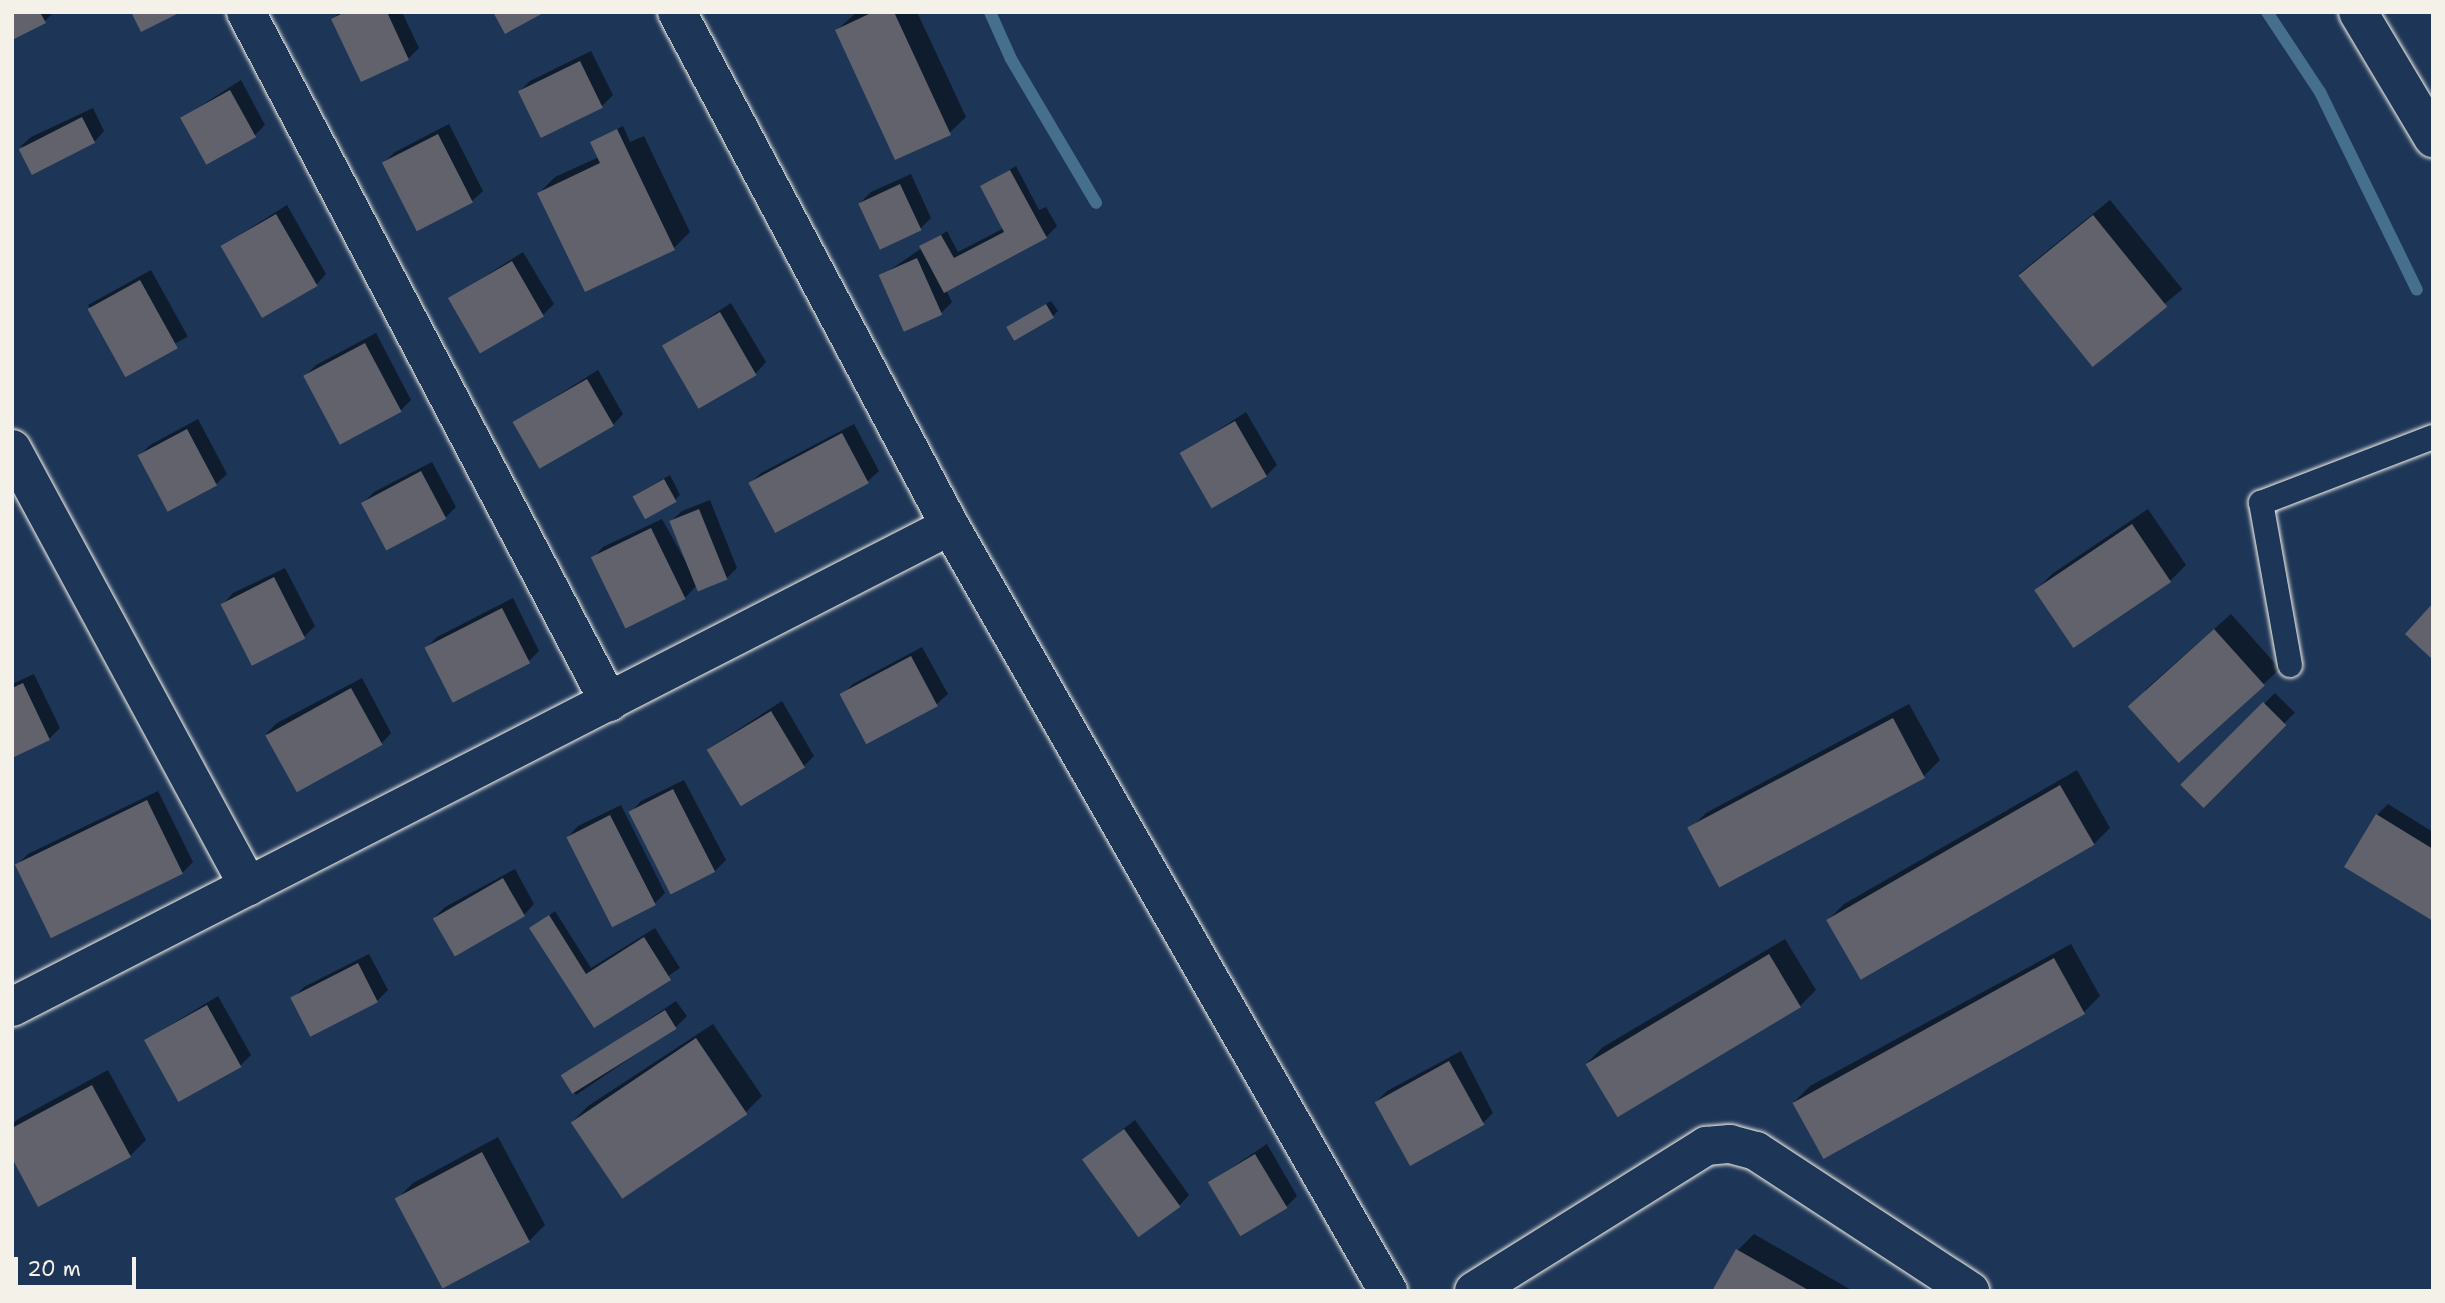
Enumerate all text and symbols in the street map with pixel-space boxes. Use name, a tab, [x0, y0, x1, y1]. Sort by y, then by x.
scale bar	[18, 1244, 140, 1288]
text: 20 m	[27, 1255, 81, 1283]

